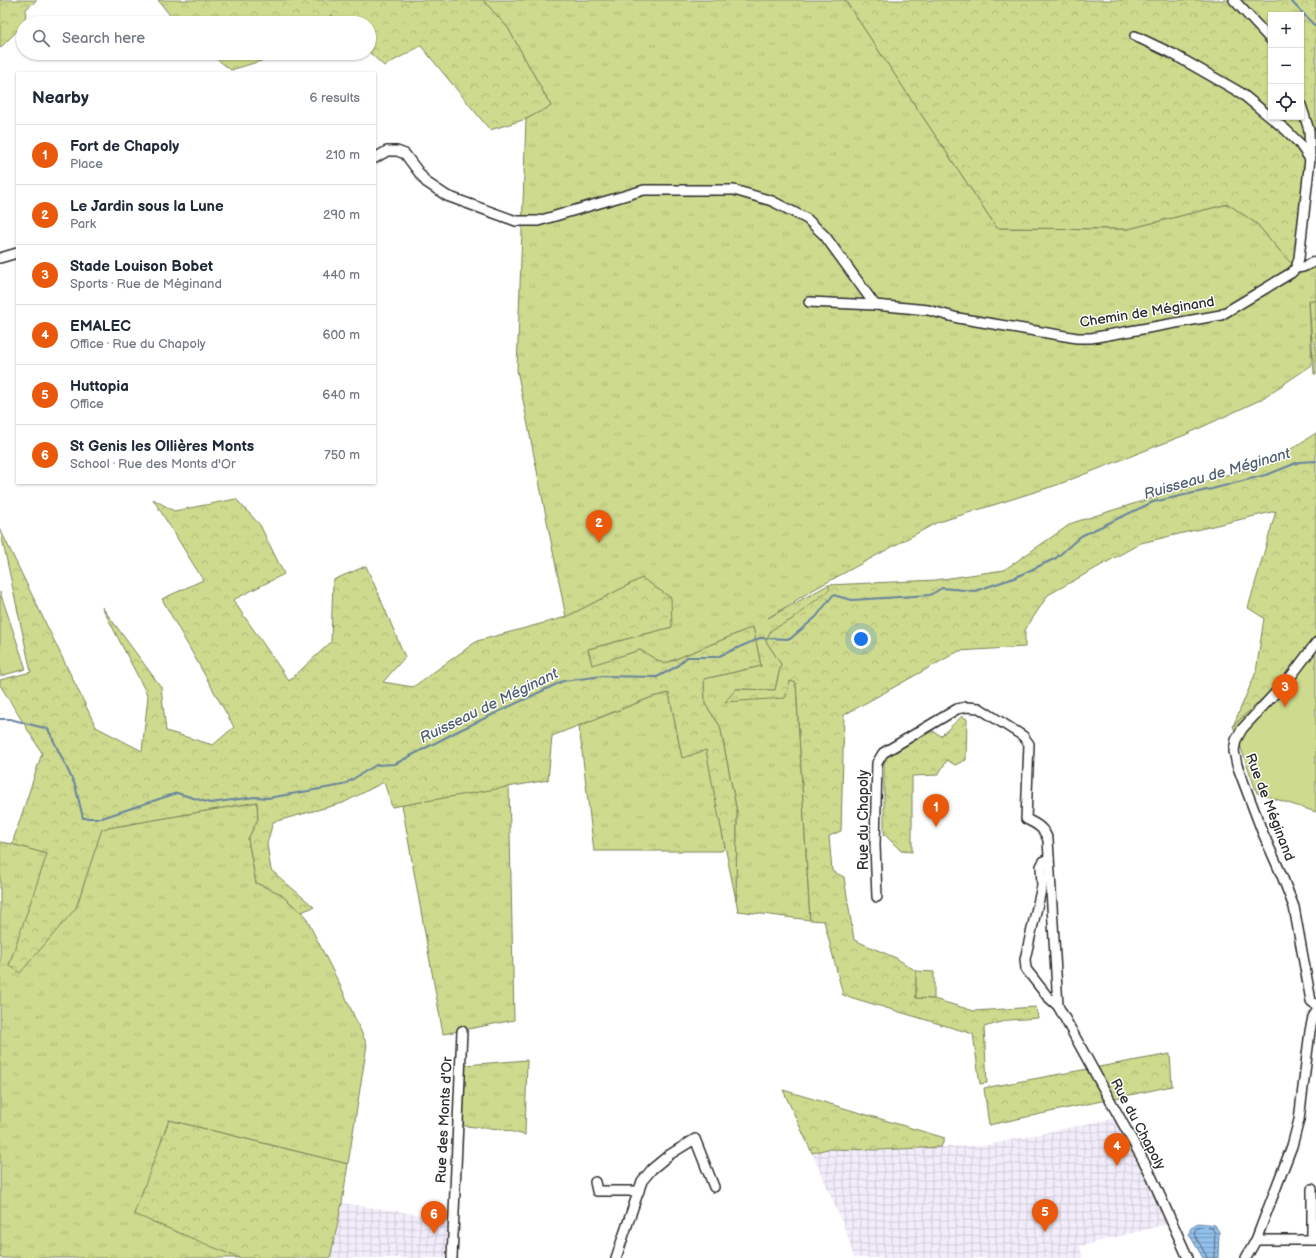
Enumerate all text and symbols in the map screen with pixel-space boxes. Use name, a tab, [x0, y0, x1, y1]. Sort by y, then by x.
map controls	[1268, 12, 1304, 120]
button: +	[1268, 12, 1304, 48]
search box	[16, 16, 376, 60]
icon: search	[30, 27, 52, 49]
text: Search here	[62, 29, 145, 48]
button: −	[1268, 48, 1304, 84]
button: locate	[1268, 84, 1304, 120]
text: Nearby	[32, 88, 89, 108]
text: 6 results	[310, 90, 360, 106]
text: Fort de Chapoly	[70, 137, 179, 156]
text: 1	[42, 147, 48, 163]
text: 210 m	[326, 147, 360, 163]
text: Place	[70, 156, 103, 172]
text: Le Jardin sous la Lune	[70, 197, 224, 216]
text: 2	[41, 207, 49, 223]
text: 290 m	[323, 207, 360, 223]
text: Park	[70, 216, 96, 232]
text: Stade Louison Bobet	[70, 257, 213, 276]
text: 3	[41, 267, 49, 283]
text: 440 m	[322, 267, 360, 283]
text: Sports · Rue de Méginand	[70, 276, 222, 292]
street label: Chemin de Méginand	[1078, 293, 1216, 331]
text: EMALEC	[70, 317, 131, 336]
text: 4	[41, 327, 49, 343]
text: 600 m	[323, 327, 360, 343]
text: Office · Rue du Chapoly	[70, 336, 206, 352]
text: Huttopia	[70, 377, 129, 396]
text: 5	[41, 387, 49, 403]
text: 640 m	[322, 387, 360, 403]
text: Office	[70, 396, 104, 412]
text: St Genis les Ollières Monts	[70, 437, 254, 456]
water label: Ruisseau de Méginant	[1142, 444, 1293, 504]
text: 6	[41, 447, 49, 463]
text: 750 m	[324, 447, 360, 463]
text: School · Rue des Monts d'Or	[70, 456, 236, 472]
pin: 2	[586, 510, 612, 543]
your location	[851, 629, 871, 649]
water label: Ruisseau de Méginant	[417, 664, 562, 748]
pin: 3	[1272, 674, 1298, 707]
street label: Rue de Méginand	[1242, 751, 1298, 863]
street label: Rue du Chapoly	[855, 769, 872, 870]
pin: 1	[923, 794, 949, 827]
street label: Rue des Monts d'Or	[432, 1055, 456, 1184]
street label: Rue du Chapoly	[1107, 1076, 1169, 1173]
pin: 4	[1104, 1133, 1130, 1166]
pin: 5	[1032, 1199, 1058, 1232]
pin: 6	[421, 1201, 447, 1234]

